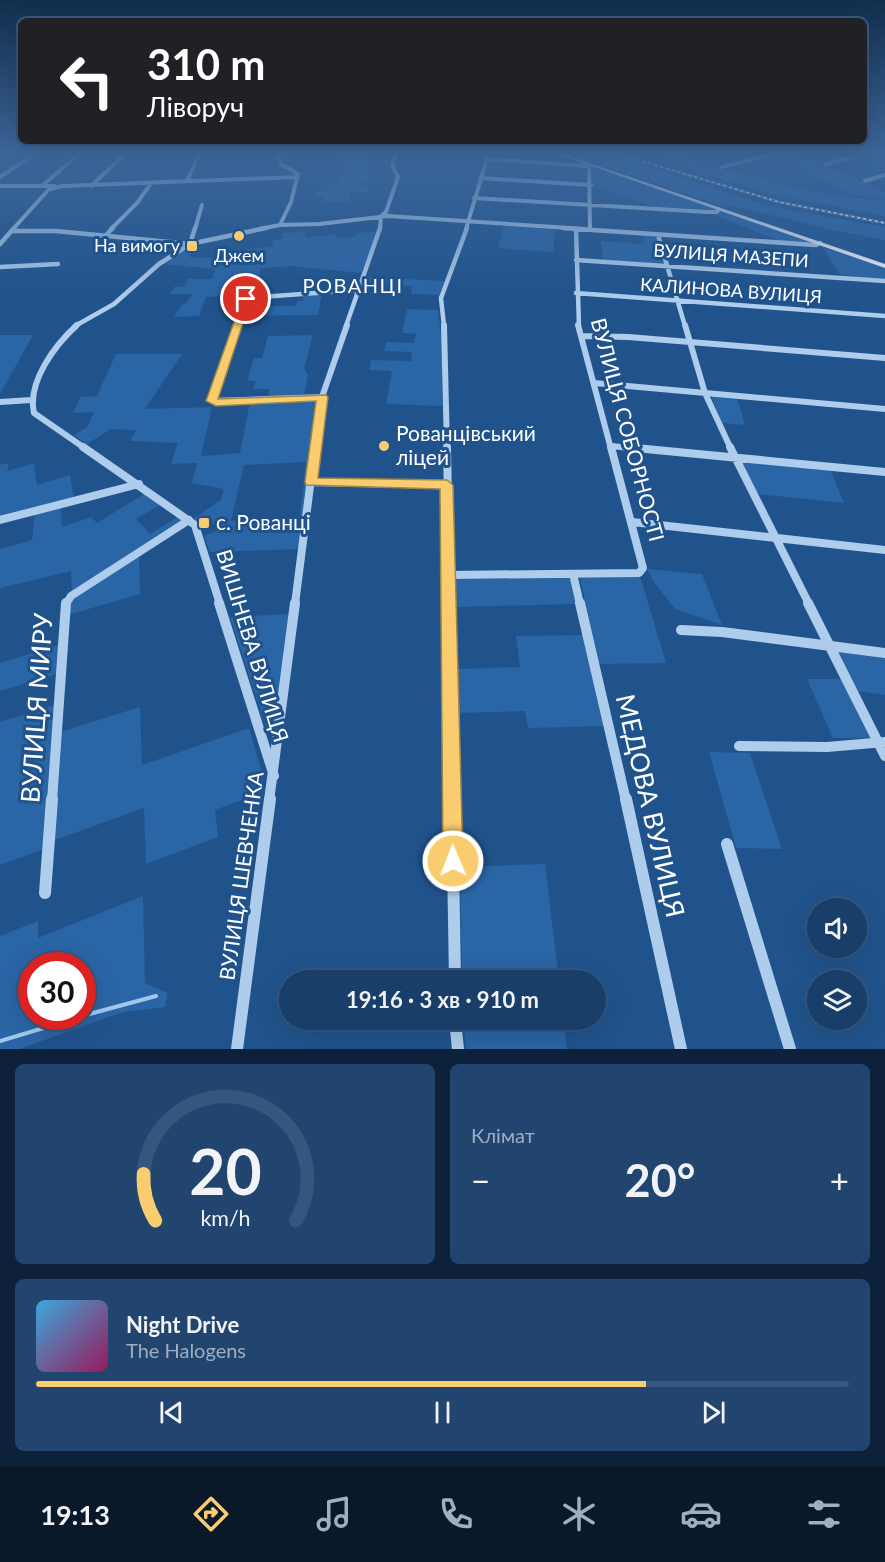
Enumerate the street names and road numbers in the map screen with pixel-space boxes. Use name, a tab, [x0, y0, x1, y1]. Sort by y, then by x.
street label: ВУЛИЦЯ МАЗЕПИ	[653, 239, 809, 271]
street label: КАЛИНОВА ВУЛИЦЯ	[640, 273, 823, 307]
street label: ВУЛИЦЯ СОБОРНОСТІ	[587, 315, 670, 544]
street label: ВИШНЕВА ВУЛИЦЯ	[212, 546, 295, 745]
street label: ВУЛИЦЯ МИРУ	[13, 611, 59, 804]
street label: МЕДОВА ВУЛИЦЯ	[610, 691, 692, 921]
street label: ВУЛИЦЯ ШЕВЧЕНКА	[213, 769, 268, 982]

